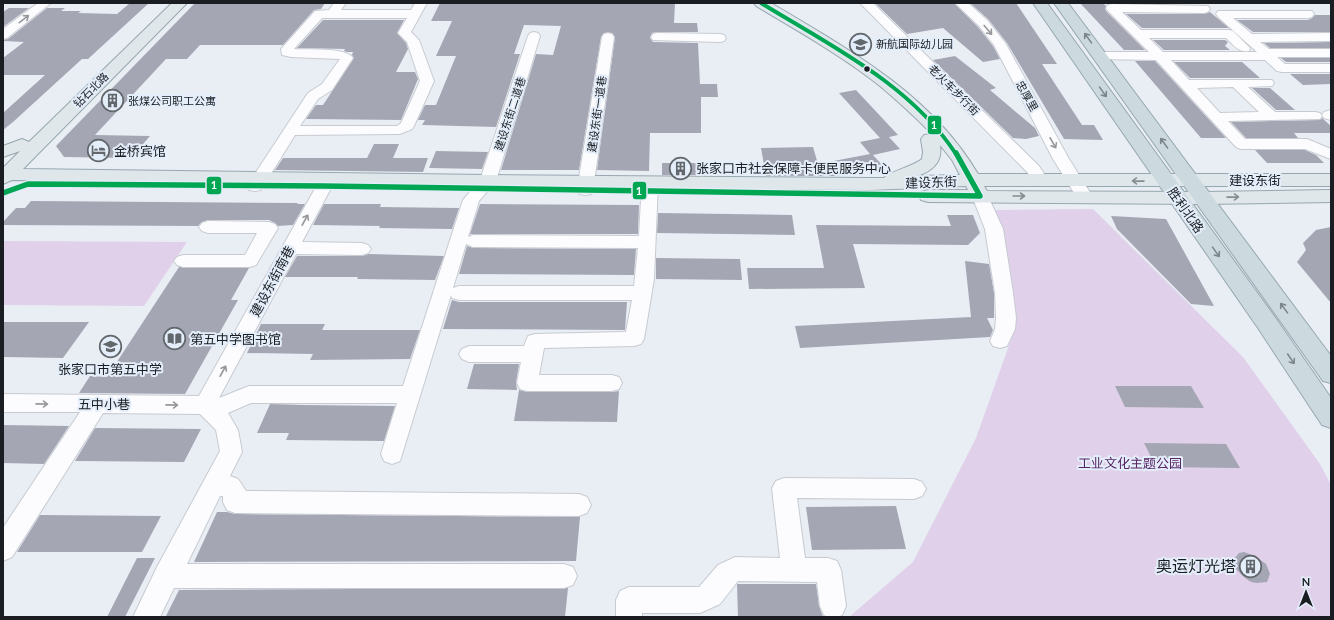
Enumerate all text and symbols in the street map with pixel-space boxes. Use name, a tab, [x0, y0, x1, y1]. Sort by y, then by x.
one-way arrow	[19, 15, 30, 23]
one-way arrow	[984, 25, 993, 36]
school or university icon: 新航国际幼儿园	[847, 31, 873, 57]
one-way arrow	[1084, 33, 1092, 44]
place label: 新航国际幼儿园	[876, 37, 953, 50]
street label: 老火车步行街	[926, 62, 982, 118]
unlabelled marker	[862, 64, 872, 74]
street label: 钻石北路	[70, 69, 111, 110]
street label: 建设东街二道巷	[491, 75, 528, 152]
street label: 建设东街一道巷	[585, 75, 608, 153]
street label: 忠厚里	[1014, 78, 1041, 113]
one-way arrow	[1099, 86, 1107, 97]
building icon: 张煤公司职工公寓	[100, 88, 126, 114]
place label: 张煤公司职工公寓	[128, 94, 216, 107]
line badge: 1	[927, 115, 942, 135]
text: 1	[931, 118, 937, 131]
one-way arrow	[1049, 137, 1057, 149]
hotel icon: 金桥宾馆	[86, 138, 112, 164]
one-way arrow	[1160, 138, 1169, 149]
place label: 金桥宾馆	[114, 143, 166, 159]
building icon: 张家口市社会保障卡便民服务中心	[668, 155, 694, 181]
place label: 张家口市社会保障卡便民服务中心	[696, 160, 891, 176]
street label: 建设东街	[1229, 172, 1281, 188]
street label: 建设东街	[905, 173, 957, 191]
line badge: 1	[206, 176, 222, 195]
one-way arrow	[1132, 177, 1145, 185]
text: 1	[211, 178, 217, 191]
line badge: 1	[632, 181, 647, 200]
text: 1	[636, 184, 642, 197]
street label: 胜利北路	[1165, 184, 1207, 236]
one-way arrow	[1012, 192, 1025, 200]
one-way arrow	[1226, 194, 1239, 201]
one-way arrow	[302, 214, 310, 226]
street label: 建设东街南巷	[247, 243, 297, 319]
one-way arrow	[1212, 247, 1220, 258]
one-way arrow	[1279, 303, 1288, 314]
library icon: 第五中学图书馆	[161, 326, 187, 352]
place label: 第五中学图书馆	[190, 331, 281, 347]
school or university icon: 张家口市第五中学	[97, 334, 123, 360]
one-way arrow	[1287, 353, 1295, 365]
place label: 张家口市第五中学	[58, 361, 162, 377]
one-way arrow	[220, 365, 228, 377]
street label: 五中小巷	[78, 396, 130, 412]
one-way arrow	[35, 400, 48, 408]
one-way arrow	[165, 401, 178, 409]
park label: 工业文化主题公园	[1078, 455, 1182, 471]
building icon: 奥运灯光塔	[1238, 553, 1264, 579]
place label: 奥运灯光塔	[1156, 556, 1236, 575]
north arrow	[1286, 572, 1326, 612]
text: N	[1302, 575, 1310, 588]

